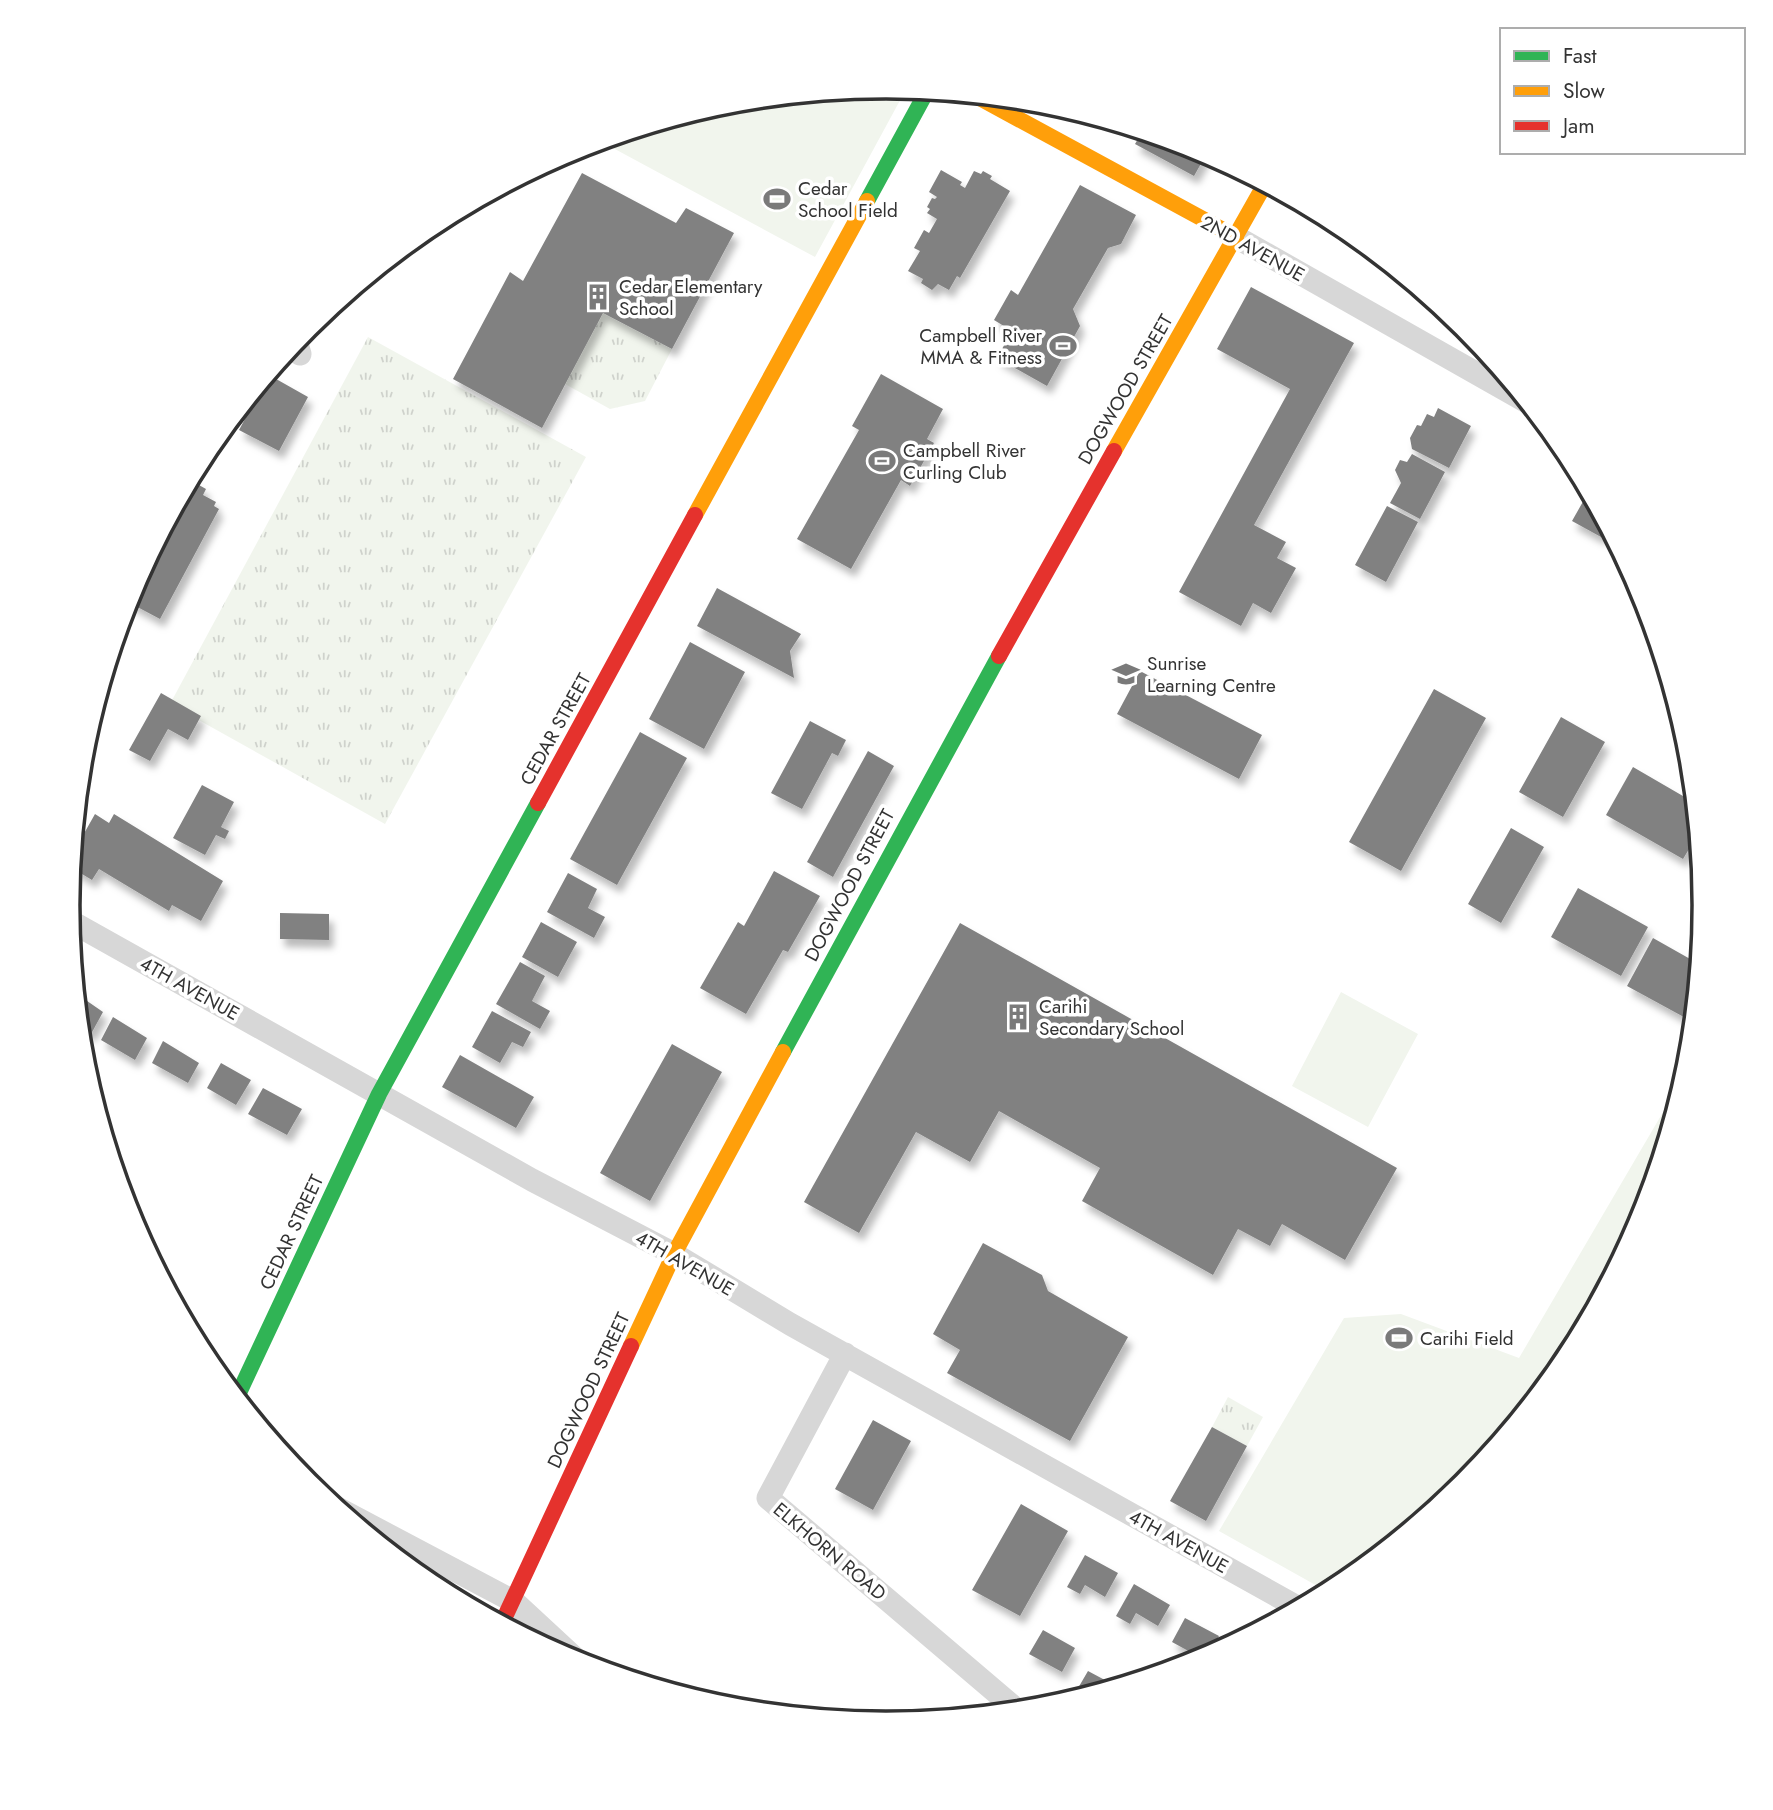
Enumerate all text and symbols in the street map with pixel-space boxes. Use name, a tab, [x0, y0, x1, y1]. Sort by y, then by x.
legend	[1500, 28, 1745, 154]
text: Fast	[1563, 41, 1596, 71]
text: Slow	[1563, 76, 1605, 106]
text: Jam	[1560, 111, 1595, 141]
place label: Cedar School Field	[798, 175, 898, 224]
sports icon: Cedar School Field	[762, 184, 792, 214]
street label: 2ND AVENUE	[1196, 209, 1310, 288]
place label: Cedar Elementary School	[619, 273, 763, 322]
building icon: Cedar Elementary School	[583, 282, 613, 312]
street label: DOGWOOD STREET	[1072, 309, 1179, 469]
place label: Campbell River MMA & Fitness	[919, 322, 1042, 371]
sports icon: Campbell River MMA & Fitness	[1048, 331, 1078, 361]
place label: Campbell River Curling Club	[903, 437, 1026, 486]
sports icon: Campbell River Curling Club	[867, 446, 897, 476]
place label: Sunrise Learning Centre	[1147, 650, 1276, 699]
school or university icon: Sunrise Learning Centre	[1111, 659, 1141, 689]
street label: CEDAR STREET	[513, 668, 597, 790]
street label: DOGWOOD STREET	[798, 804, 901, 966]
street label: 4TH AVENUE	[135, 950, 244, 1027]
place label: Carihi Secondary School	[1039, 993, 1184, 1042]
building icon: Carihi Secondary School	[1003, 1002, 1033, 1032]
street label: CEDAR STREET	[253, 1170, 330, 1294]
street label: 4TH AVENUE	[630, 1224, 739, 1303]
street label: DOGWOOD STREET	[541, 1308, 636, 1472]
sports icon: Carihi Field	[1384, 1323, 1414, 1353]
place label: Carihi Field	[1420, 1325, 1514, 1352]
street label: ELKHORN ROAD	[767, 1496, 892, 1607]
street label: 4TH AVENUE	[1124, 1503, 1233, 1580]

